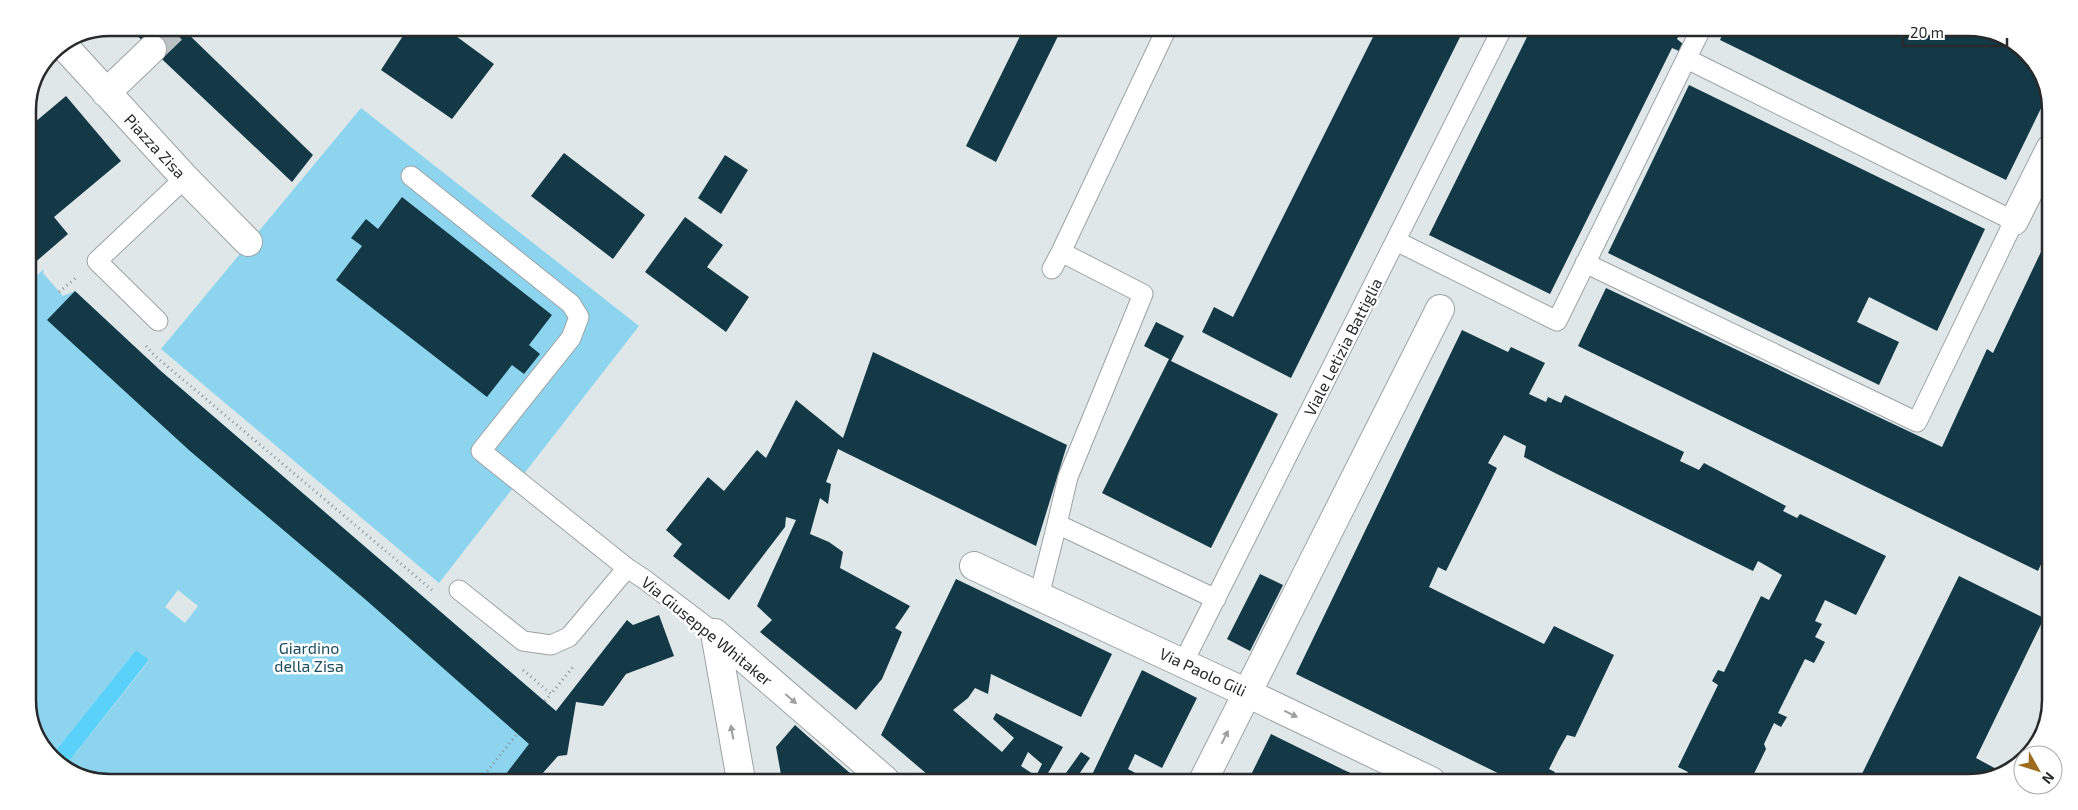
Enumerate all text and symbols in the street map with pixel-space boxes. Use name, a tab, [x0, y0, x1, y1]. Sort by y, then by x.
scale bar	[1903, 15, 2007, 47]
text: 20 m	[1910, 23, 1944, 41]
street label: Piazza Zisa	[121, 110, 190, 182]
street label: Viale Letizia Battiglia	[1300, 275, 1386, 419]
street label: Via Giuseppe Whitaker	[638, 572, 777, 690]
park label: Giardino della Zisa	[274, 638, 344, 675]
street label: Via Paolo Gili	[1157, 643, 1250, 700]
one-way arrow	[785, 693, 797, 705]
one-way arrow	[1284, 710, 1298, 718]
one-way arrow	[728, 723, 736, 739]
one-way arrow	[1221, 730, 1229, 744]
north arrow	[2013, 745, 2063, 795]
text: N	[2039, 769, 2058, 788]

